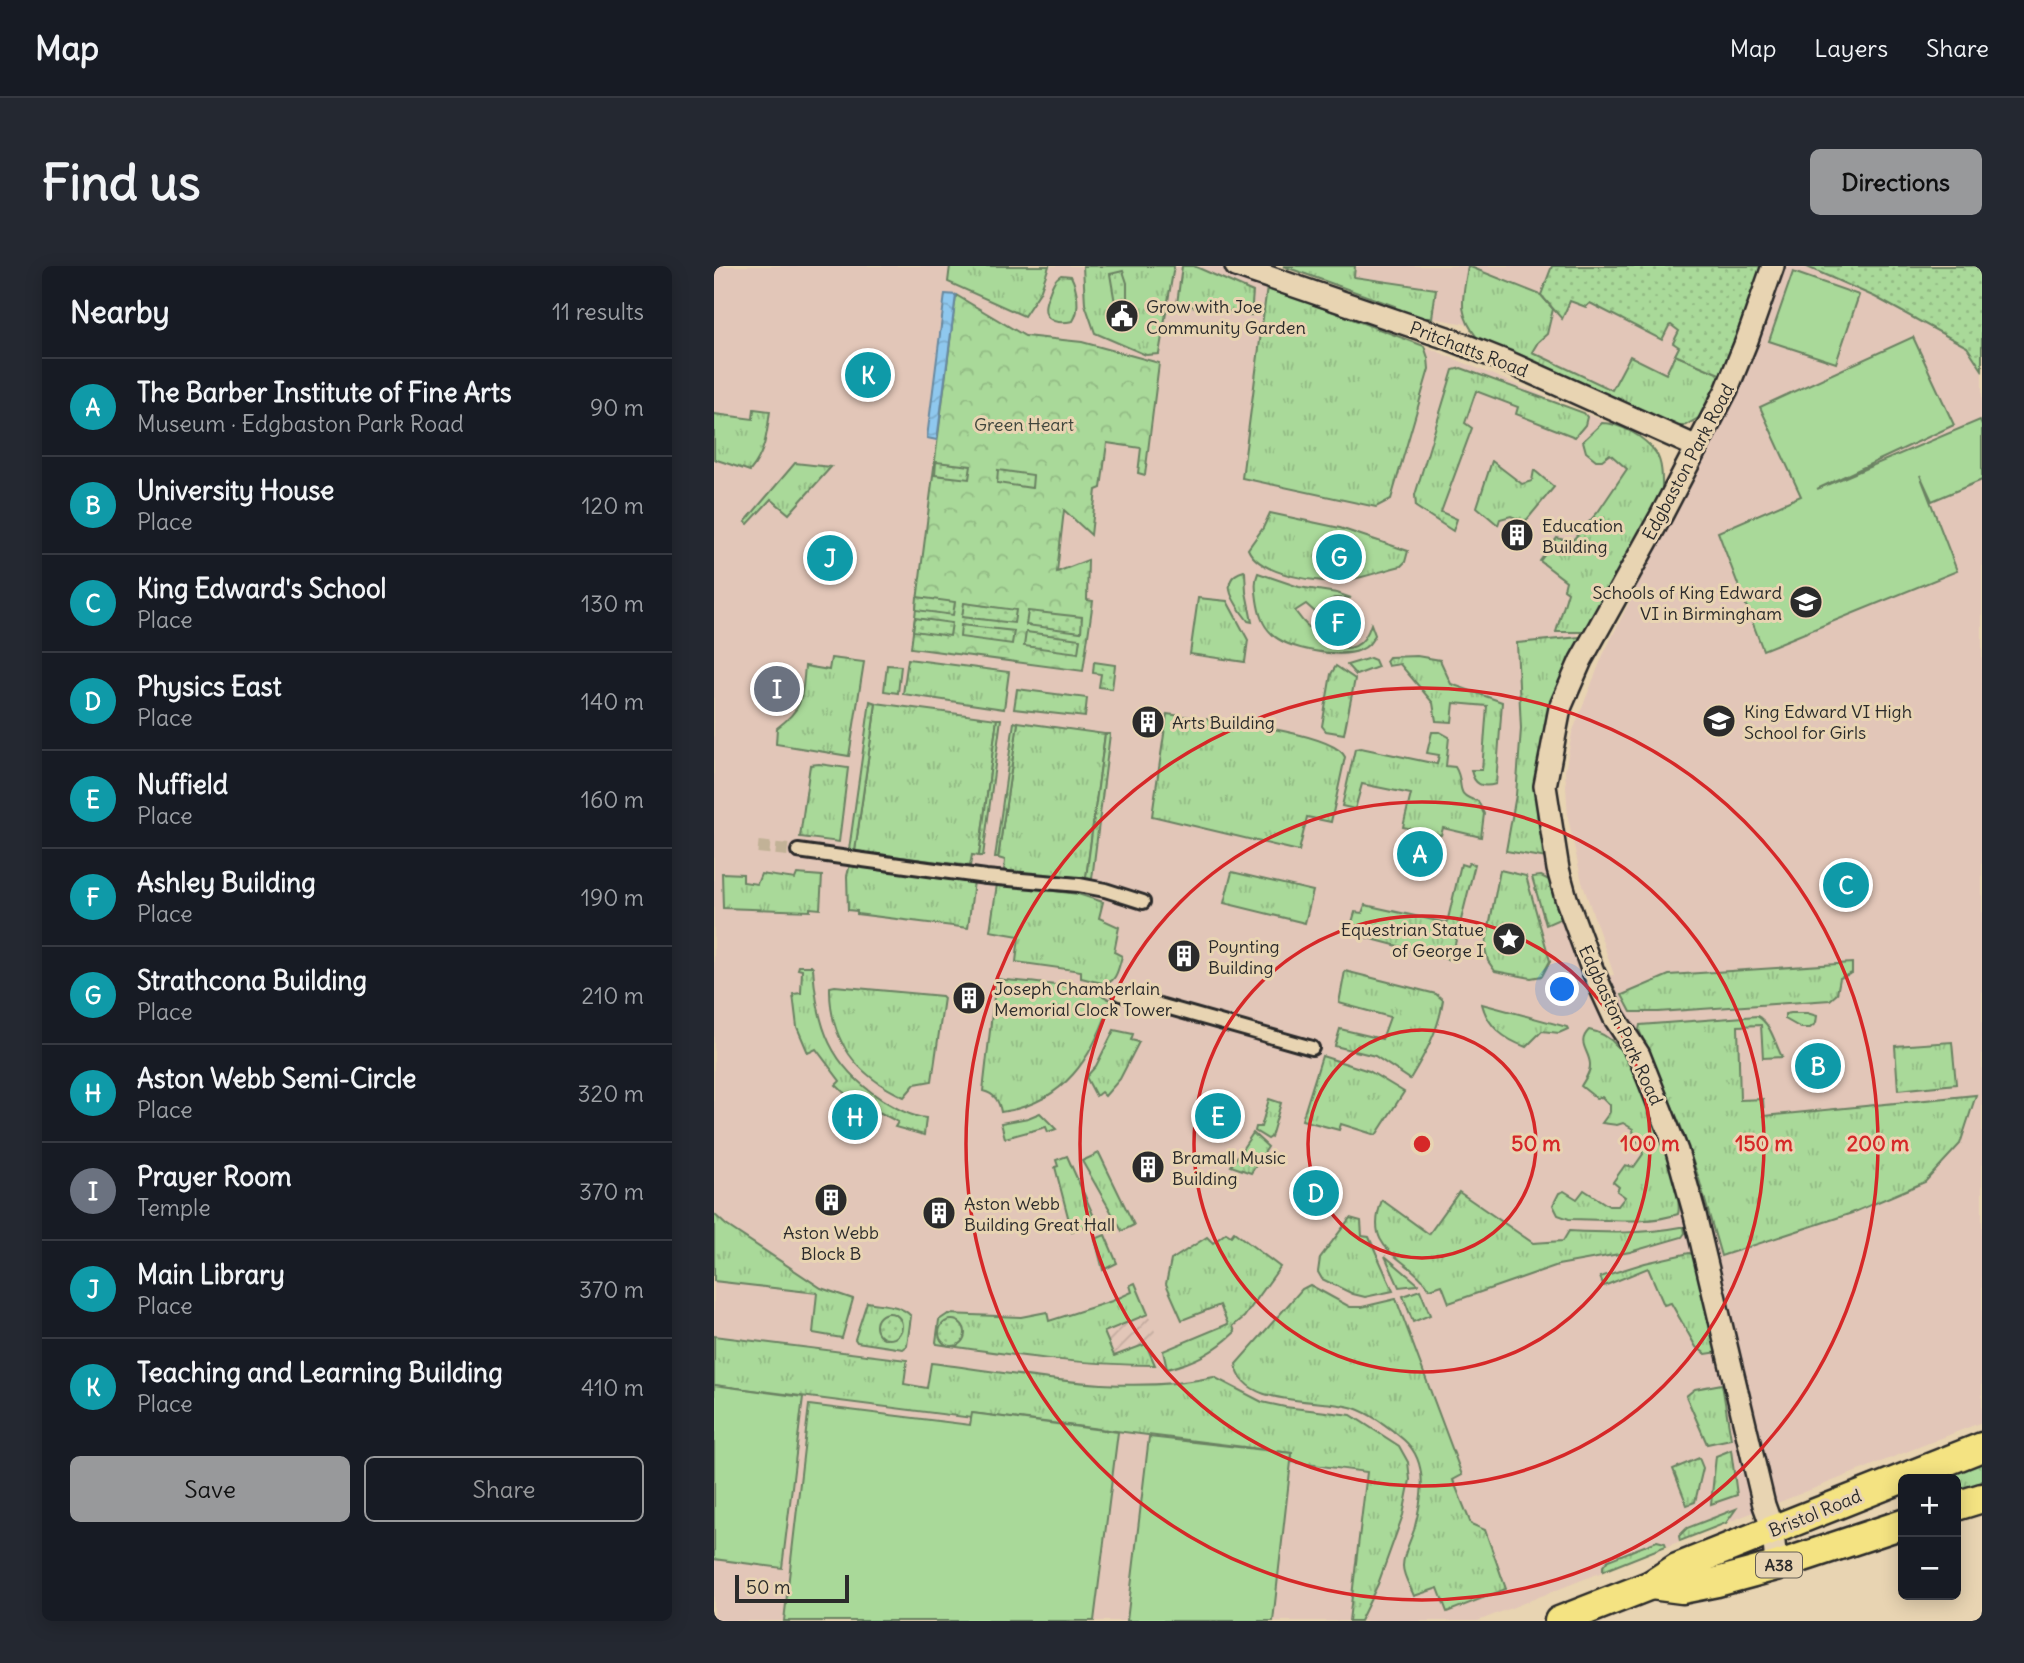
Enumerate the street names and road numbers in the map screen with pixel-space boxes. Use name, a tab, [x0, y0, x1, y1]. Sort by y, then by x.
street label: Pritchatts Road	[1407, 316, 1532, 382]
street label: Edgbaston Park Road	[1637, 379, 1739, 544]
street label: Edgbaston Park Road	[1574, 941, 1668, 1109]
street label: Bristol Road	[1765, 1484, 1865, 1542]
road number: A38	[1756, 1553, 1802, 1578]

